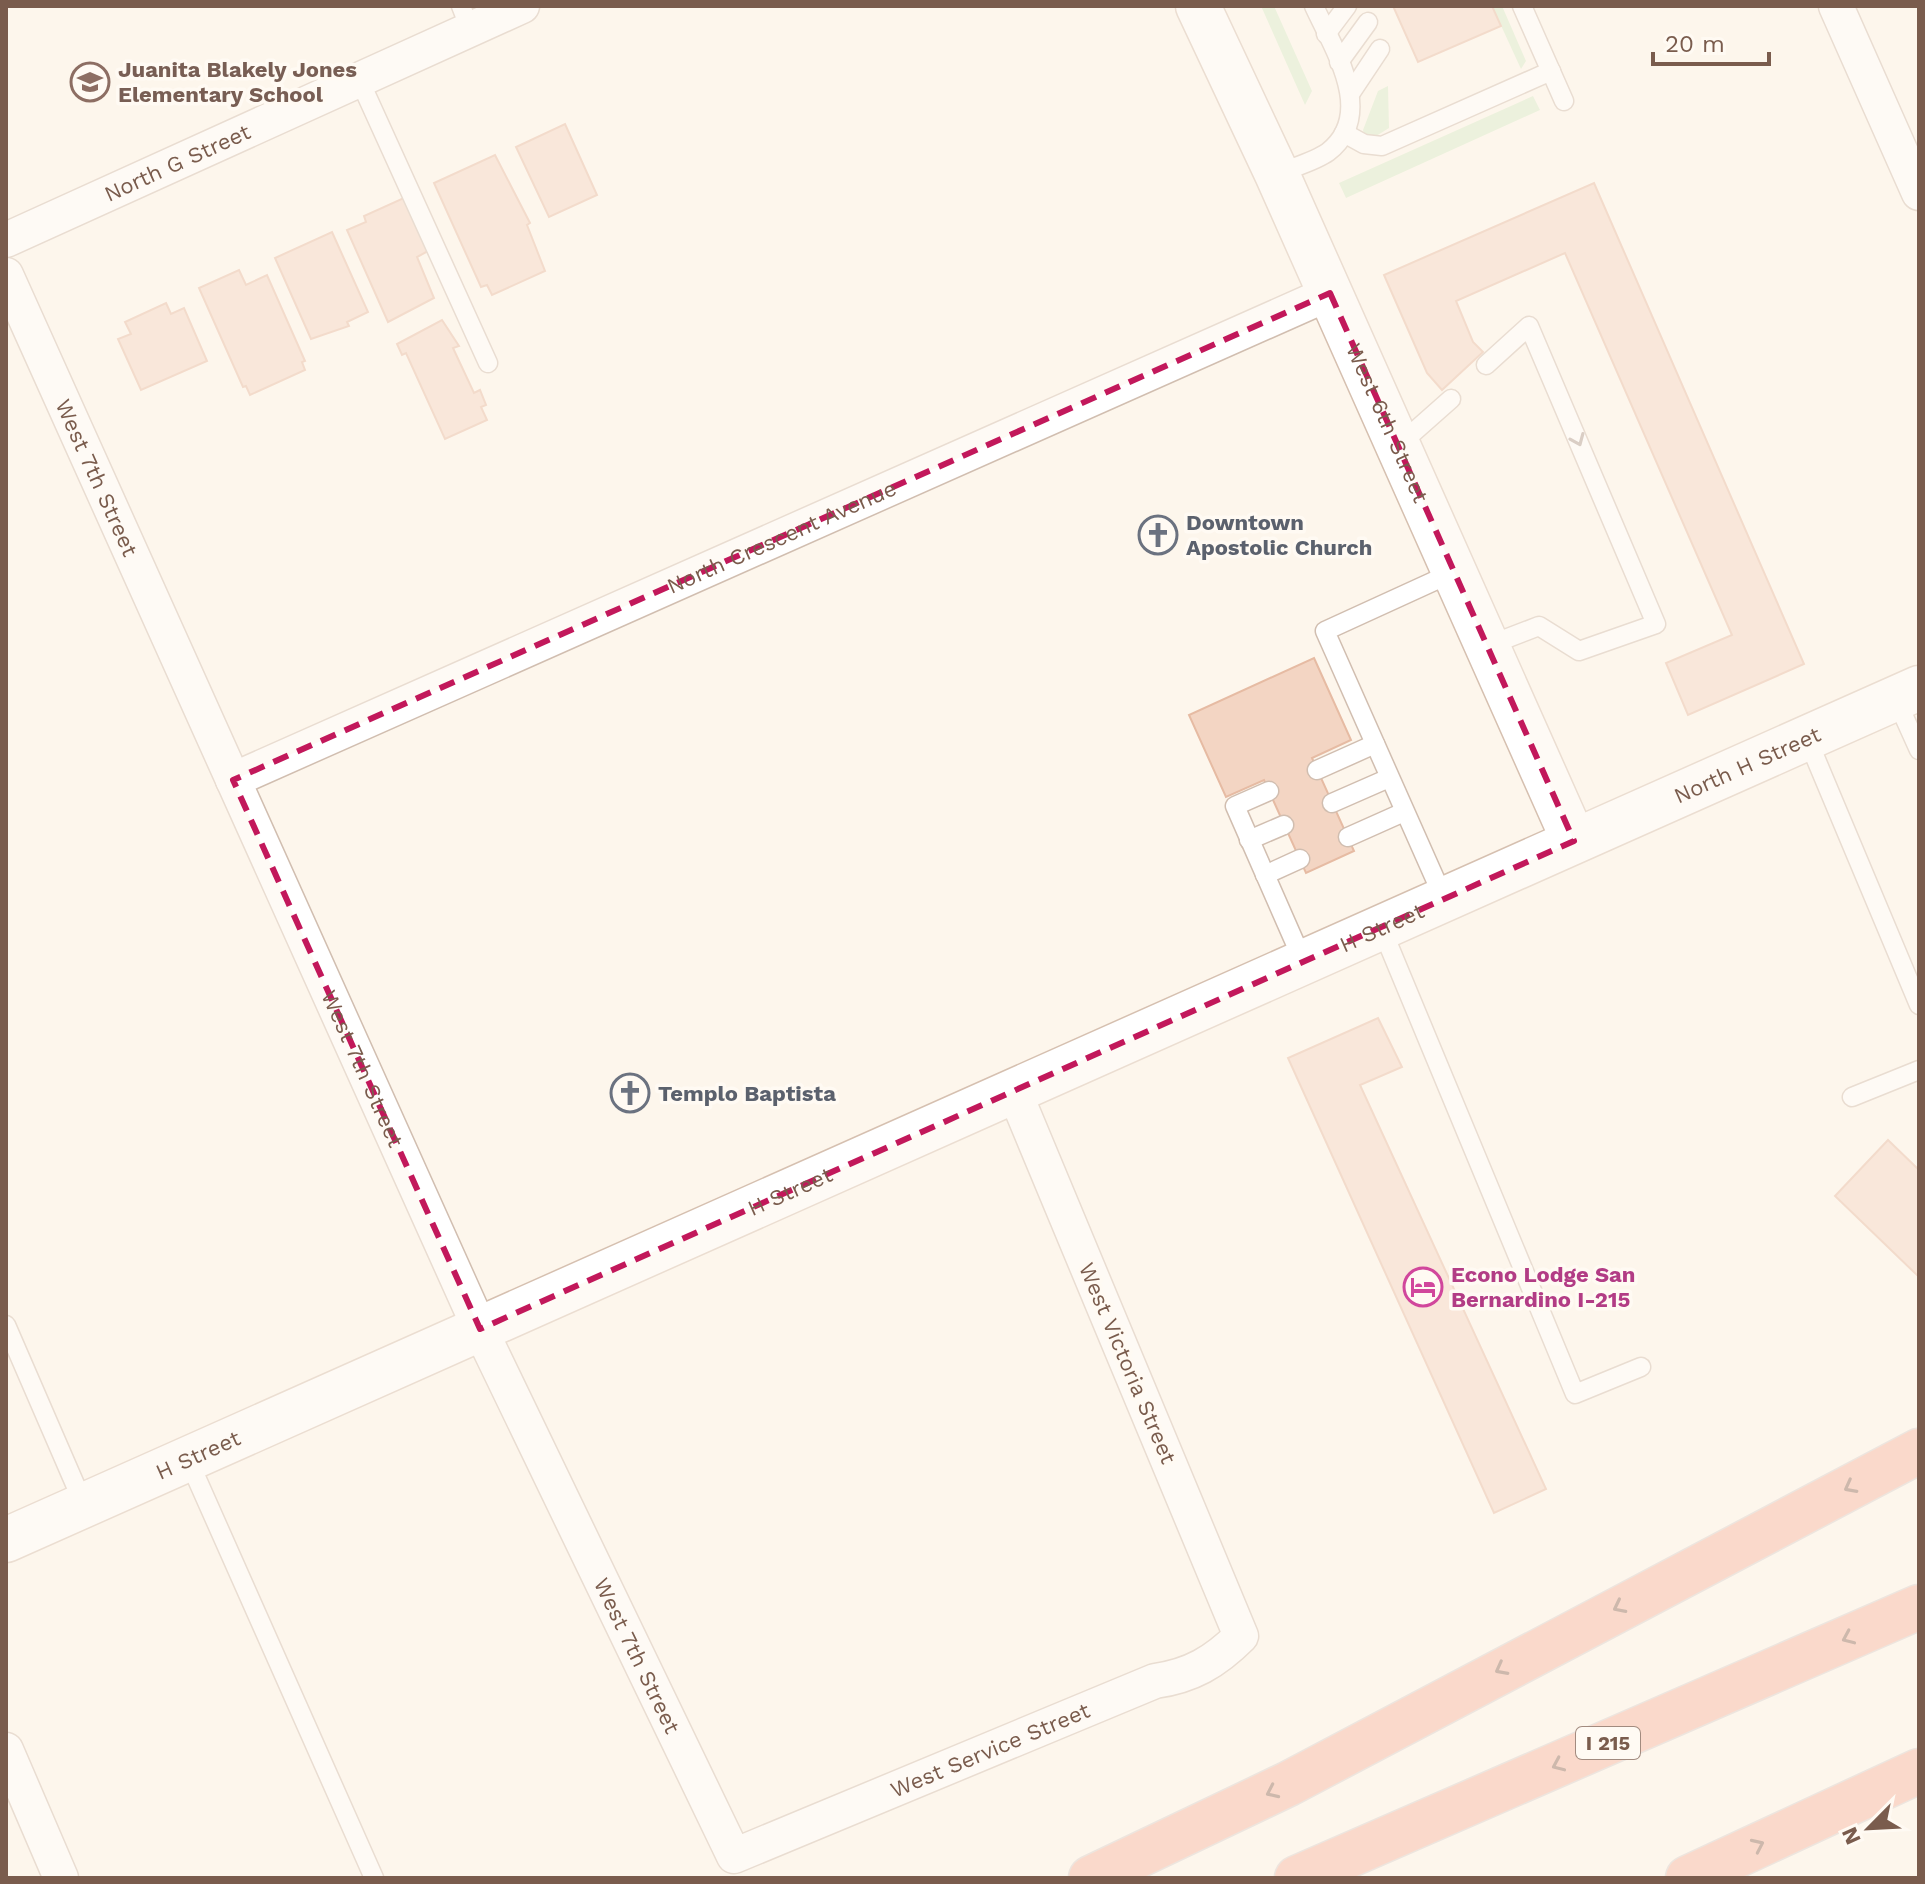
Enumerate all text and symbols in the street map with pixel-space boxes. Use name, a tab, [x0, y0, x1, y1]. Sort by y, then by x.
scale bar	[1653, 16, 1769, 66]
text: 20 m	[1665, 30, 1725, 58]
place label: Juanita Blakely Jones Elementary School	[118, 57, 357, 107]
school or university icon: Juanita Blakely Jones Elementary School	[69, 61, 111, 103]
street label: North G Street	[101, 119, 254, 207]
street label: West 6th Street	[1341, 340, 1434, 506]
street label: West 7th Street	[50, 395, 143, 560]
one-way arrow	[1569, 432, 1585, 446]
street label: North Crescent Avenue	[663, 475, 900, 599]
place label: Downtown Apostolic Church	[1186, 510, 1372, 560]
church icon: Downtown Apostolic Church	[1137, 514, 1179, 556]
street label: North H Street	[1670, 721, 1824, 809]
street label: H Street	[1336, 898, 1428, 957]
street label: West 7th Street	[316, 986, 409, 1151]
church icon: Templo Baptista	[609, 1072, 651, 1114]
place label: Templo Baptista	[658, 1081, 836, 1106]
street label: H Street	[744, 1162, 836, 1221]
street label: West Victoria Street	[1074, 1259, 1181, 1467]
place label: Econo Lodge San Bernardino I-215	[1451, 1262, 1635, 1312]
hotel icon: Econo Lodge San Bernardino I-215	[1402, 1266, 1444, 1308]
street label: H Street	[152, 1425, 244, 1485]
one-way arrow	[1844, 1477, 1858, 1492]
street label: West 7th Street	[589, 1574, 685, 1737]
one-way arrow	[1613, 1597, 1628, 1612]
one-way arrow	[1841, 1628, 1856, 1644]
one-way arrow	[1495, 1660, 1510, 1675]
street label: West Service Street	[887, 1698, 1094, 1803]
road number: I 215	[1576, 1727, 1640, 1759]
one-way arrow	[1552, 1755, 1566, 1771]
one-way arrow	[1266, 1782, 1280, 1798]
north arrow	[1829, 1788, 1909, 1868]
text: N	[1836, 1823, 1866, 1848]
one-way arrow	[1750, 1839, 1765, 1855]

